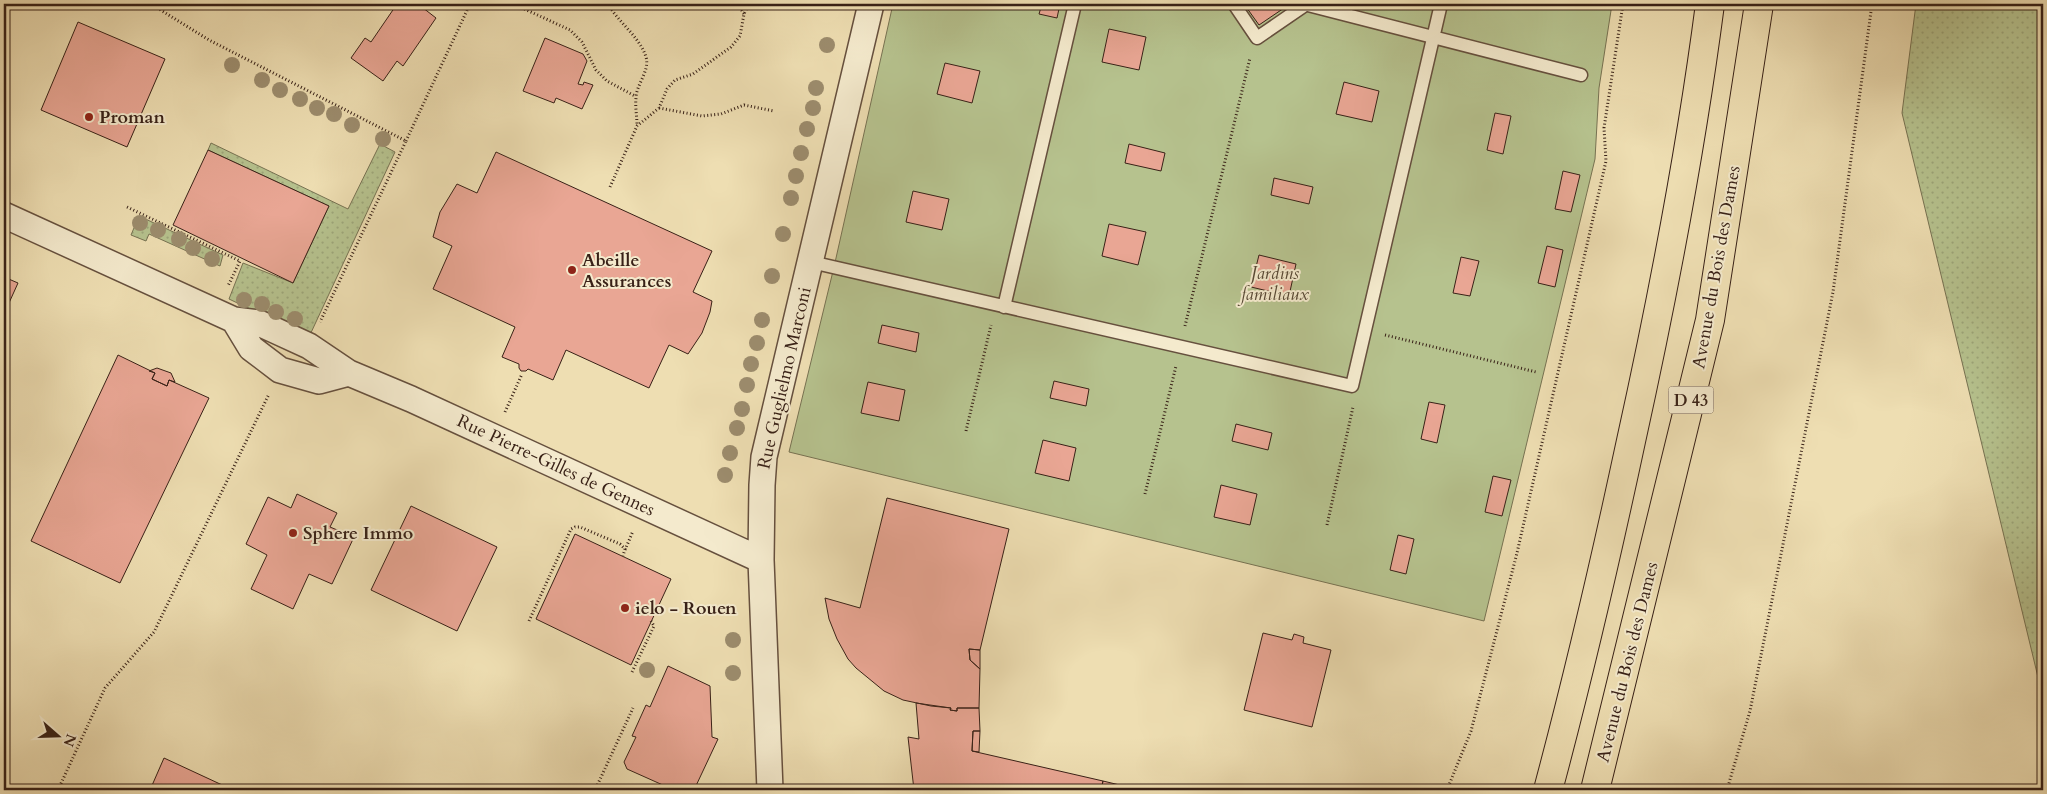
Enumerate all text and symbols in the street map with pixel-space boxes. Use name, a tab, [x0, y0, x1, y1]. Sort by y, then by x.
place label: Proman	[99, 105, 166, 130]
marker: Proman	[83, 111, 95, 123]
street label: Avenue du Bois des Dames	[1686, 164, 1747, 371]
place label: Abeille Assurances	[582, 248, 671, 294]
park label: Jardins familiaux	[1237, 261, 1309, 307]
marker: Abeille Assurances	[566, 264, 578, 276]
street label: Rue Guglielmo Marconi	[751, 285, 818, 472]
road number: D 43	[1668, 386, 1714, 414]
street label: Rue Pierre-Gilles de Gennes	[453, 409, 659, 522]
place label: Sphere Immo	[303, 521, 413, 546]
marker: Sphere Immo	[287, 527, 299, 539]
street label: Avenue du Bois des Dames	[1590, 559, 1665, 765]
place label: ielo - Rouen	[635, 596, 737, 621]
marker: ielo - Rouen	[619, 602, 631, 614]
north arrow	[32, 712, 82, 762]
text: N	[59, 731, 81, 749]

